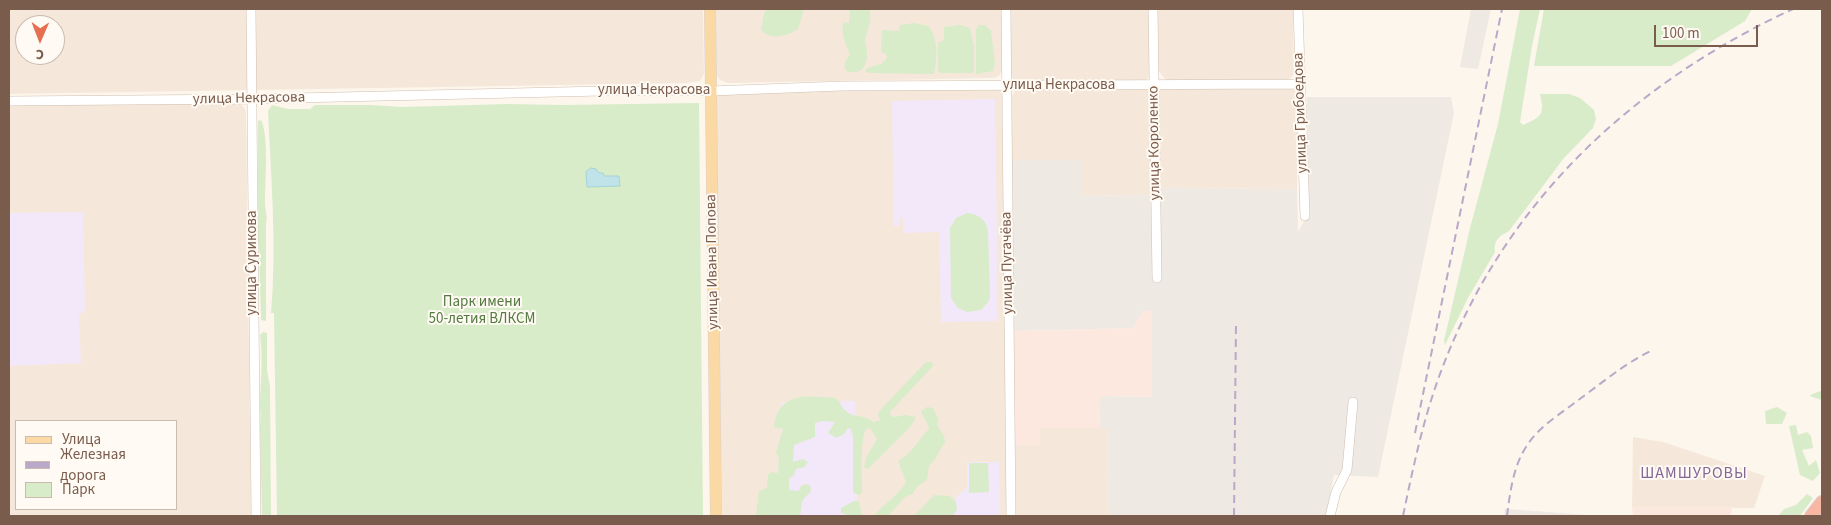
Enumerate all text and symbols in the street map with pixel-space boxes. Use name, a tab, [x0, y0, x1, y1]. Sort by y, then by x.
north arrow	[15, 15, 65, 65]
scale bar	[1656, 15, 1760, 47]
text: 100 m	[1662, 23, 1700, 44]
text: С	[36, 44, 44, 64]
street label: улица Грибоедова	[1290, 52, 1312, 174]
street label: улица Некрасова	[1003, 77, 1115, 95]
street label: улица Некрасова	[598, 82, 710, 100]
street label: улица Короленко	[1145, 86, 1165, 200]
street label: улица Некрасова	[193, 89, 305, 109]
street label: улица Ивана Попова	[703, 194, 723, 330]
street label: улица Сурикова	[244, 211, 262, 315]
street label: улица Пугачёва	[998, 212, 1018, 314]
park label: Парк имени 50-летия ВЛКСМ	[428, 294, 536, 329]
legend	[15, 420, 178, 510]
text: Улица	[62, 429, 101, 450]
text: Железная дорога	[60, 444, 126, 486]
district label: ШАМШУРОВЫ	[1639, 464, 1749, 484]
text: Парк	[62, 479, 95, 500]

